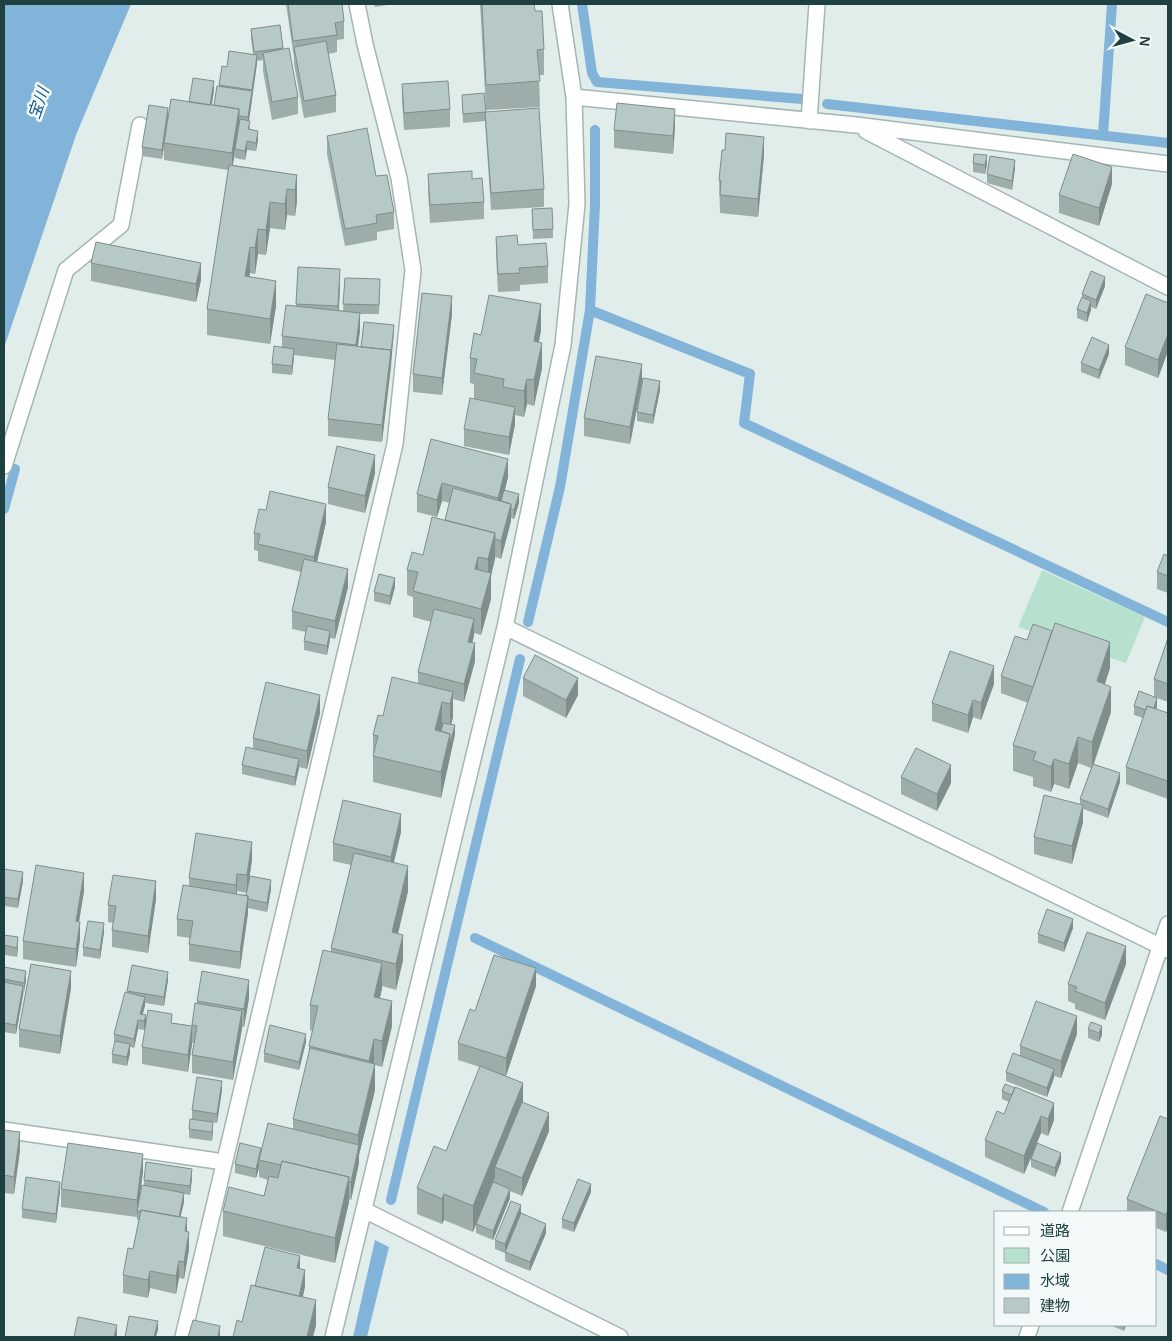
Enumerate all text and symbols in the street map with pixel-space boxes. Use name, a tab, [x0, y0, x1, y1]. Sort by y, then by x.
north arrow	[1107, 15, 1157, 65]
text: N	[1136, 35, 1153, 47]
water label: 宝川	[25, 83, 52, 121]
legend	[994, 1211, 1157, 1326]
text: 道路	[1040, 1222, 1070, 1239]
text: 公園	[1040, 1247, 1070, 1264]
text: 水域	[1040, 1272, 1070, 1289]
text: 建物	[1040, 1297, 1070, 1314]

